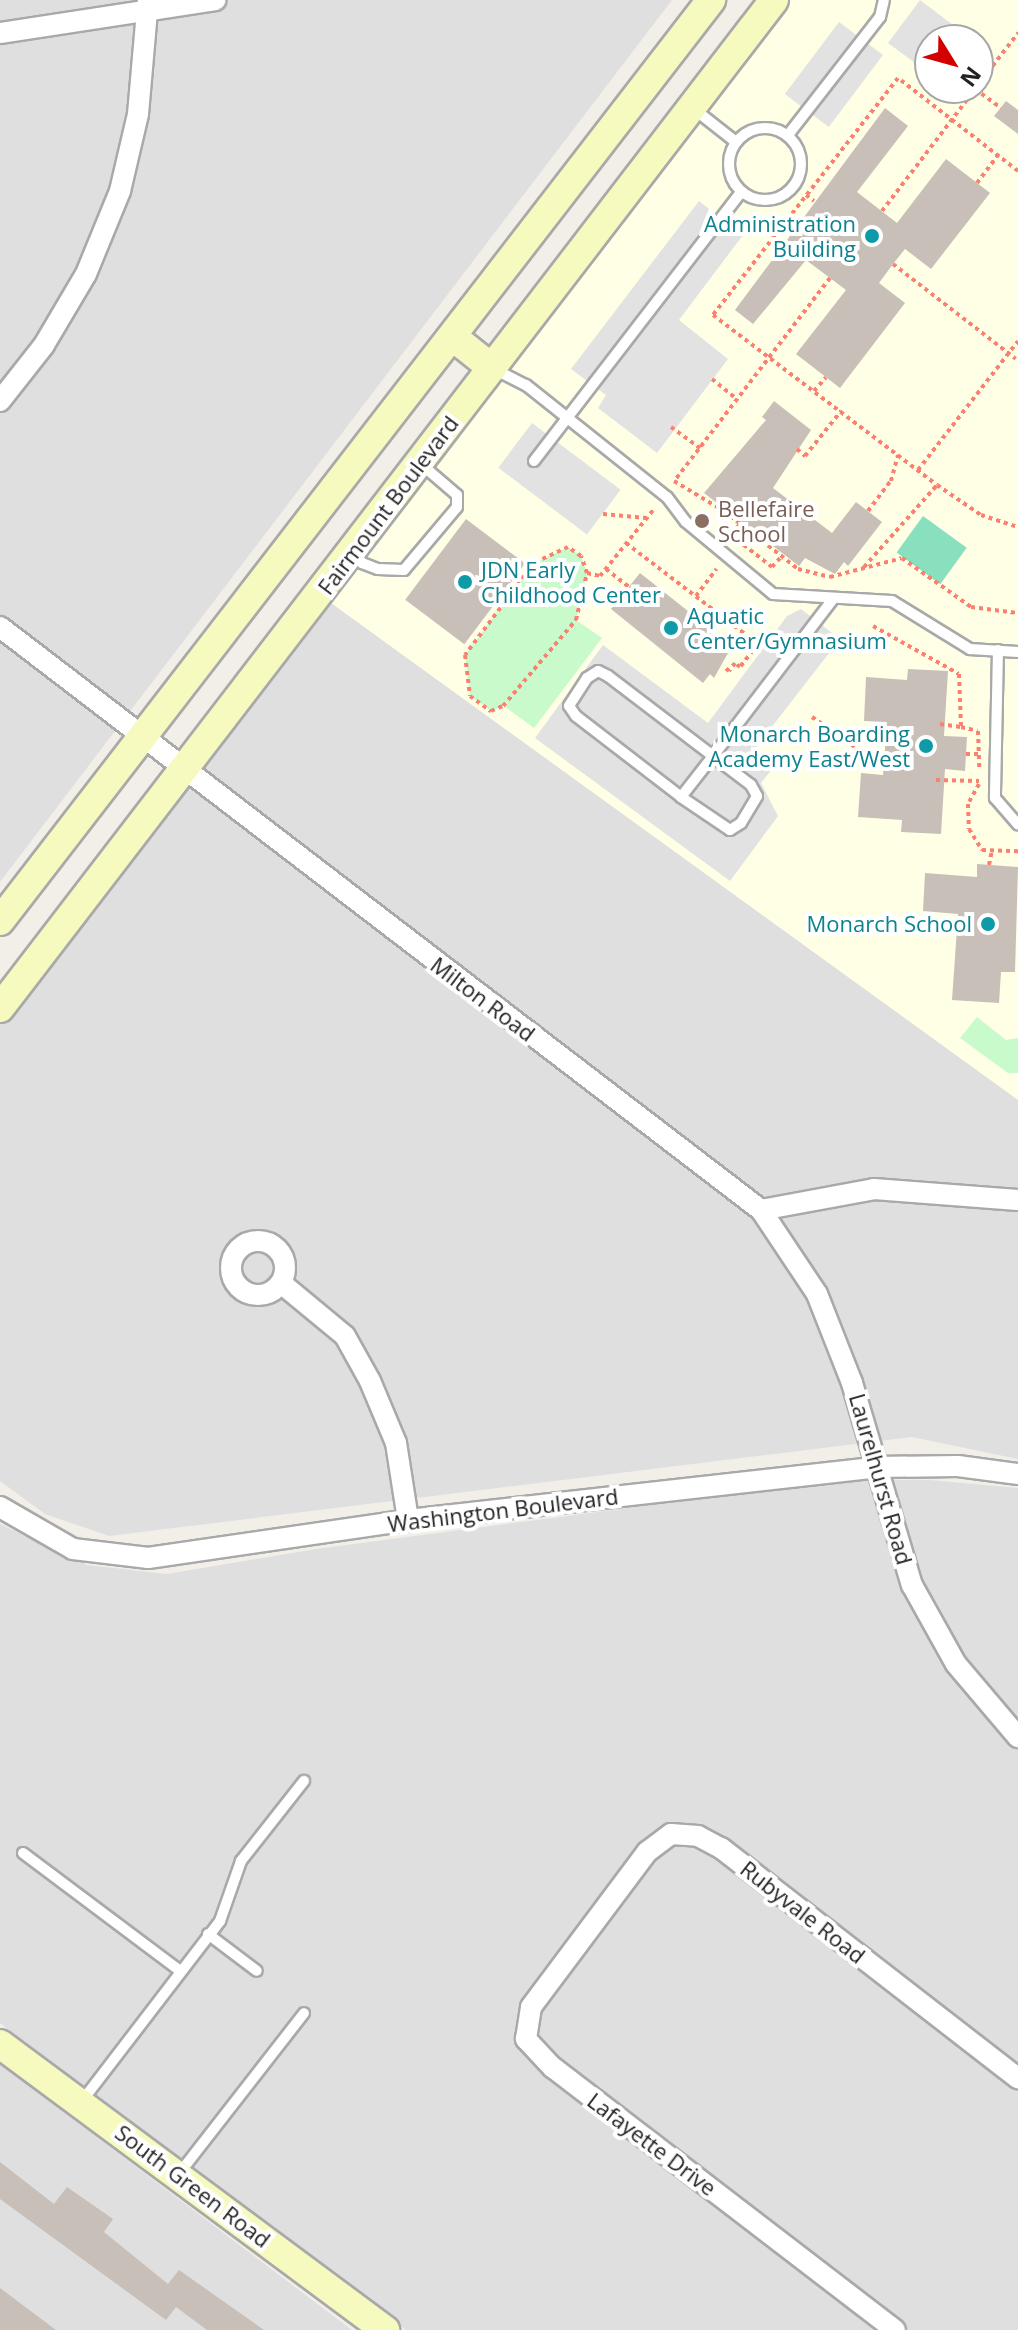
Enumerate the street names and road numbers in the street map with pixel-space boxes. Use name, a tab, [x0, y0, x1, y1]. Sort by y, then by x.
street label: Fairmount Boulevard	[312, 410, 464, 600]
street label: Milton Road	[426, 951, 540, 1047]
street label: Laurelhurst Road	[844, 1390, 918, 1568]
street label: Washington Boulevard	[386, 1483, 620, 1537]
street label: Rubyvale Road	[735, 1855, 871, 1969]
street label: Lafayette Drive	[582, 2087, 722, 2201]
street label: South Green Road	[110, 2119, 276, 2253]

